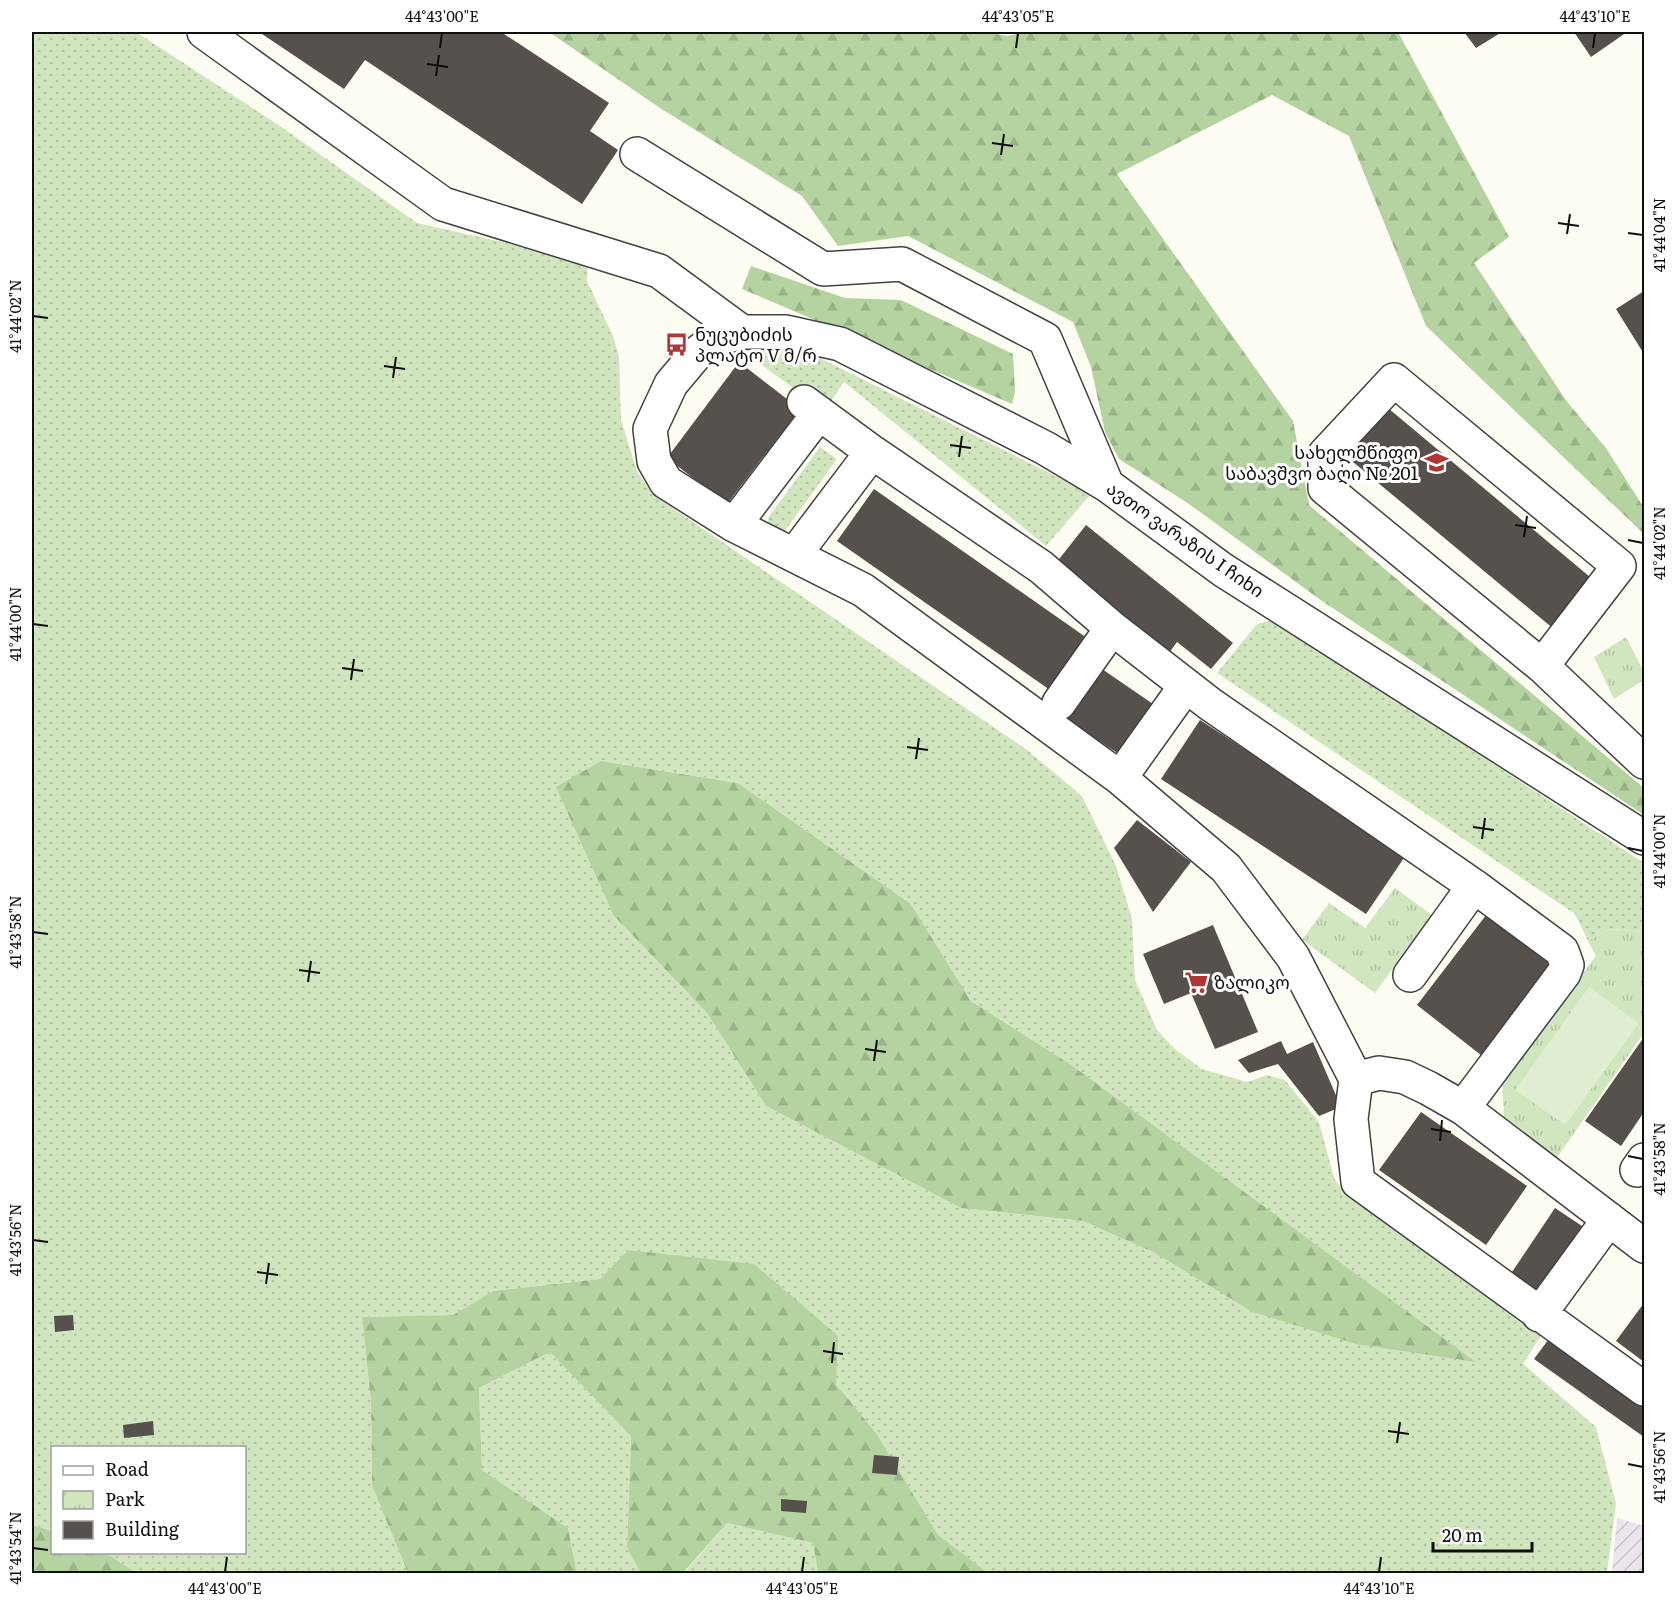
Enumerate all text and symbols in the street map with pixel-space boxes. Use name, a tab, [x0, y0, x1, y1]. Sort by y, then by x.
text: 44°43'00"E	[405, 4, 479, 27]
text: 44°43'05"E	[982, 4, 1054, 27]
text: 44°43'10"E	[1559, 4, 1631, 27]
text: 41°44'04"N	[1647, 198, 1670, 272]
text: 41°44'02"N	[3, 279, 26, 353]
place label: ნუცუბიძის პლატო V მ/რ	[695, 320, 817, 368]
bus stop icon: ნუცუბიძის პლატო V მ/რ	[664, 332, 690, 358]
place label: სახელმწიფო საბავშვო ბაღი № 201	[1225, 438, 1418, 486]
school or university icon: სახელმწიფო საბავშვო ბაღი № 201	[1423, 450, 1449, 476]
street label: ავთო ვარაზის I ჩიხი	[1102, 474, 1270, 603]
text: 41°44'02"N	[1647, 506, 1670, 580]
text: 41°44'00"N	[3, 586, 26, 662]
text: 41°44'00"N	[1647, 813, 1670, 889]
text: 41°43'58"N	[3, 895, 26, 969]
place label: ზალიკო	[1214, 968, 1290, 995]
supermarket icon: ზალიკო	[1183, 970, 1209, 996]
text: 41°43'58"N	[1647, 1122, 1670, 1196]
text: 41°43'56"N	[3, 1203, 26, 1277]
text: 41°43'56"N	[1647, 1430, 1670, 1504]
legend	[51, 1446, 246, 1554]
text: Road	[105, 1455, 149, 1482]
text: Park	[105, 1485, 146, 1512]
text: 41°43'54"N	[3, 1511, 26, 1585]
text: Building	[105, 1515, 180, 1542]
scale bar	[1433, 1515, 1532, 1553]
text: 20 m	[1442, 1521, 1483, 1548]
text: 44°43'00"E	[188, 1576, 262, 1599]
text: 44°43'05"E	[766, 1576, 838, 1599]
text: 44°43'10"E	[1343, 1576, 1415, 1599]

